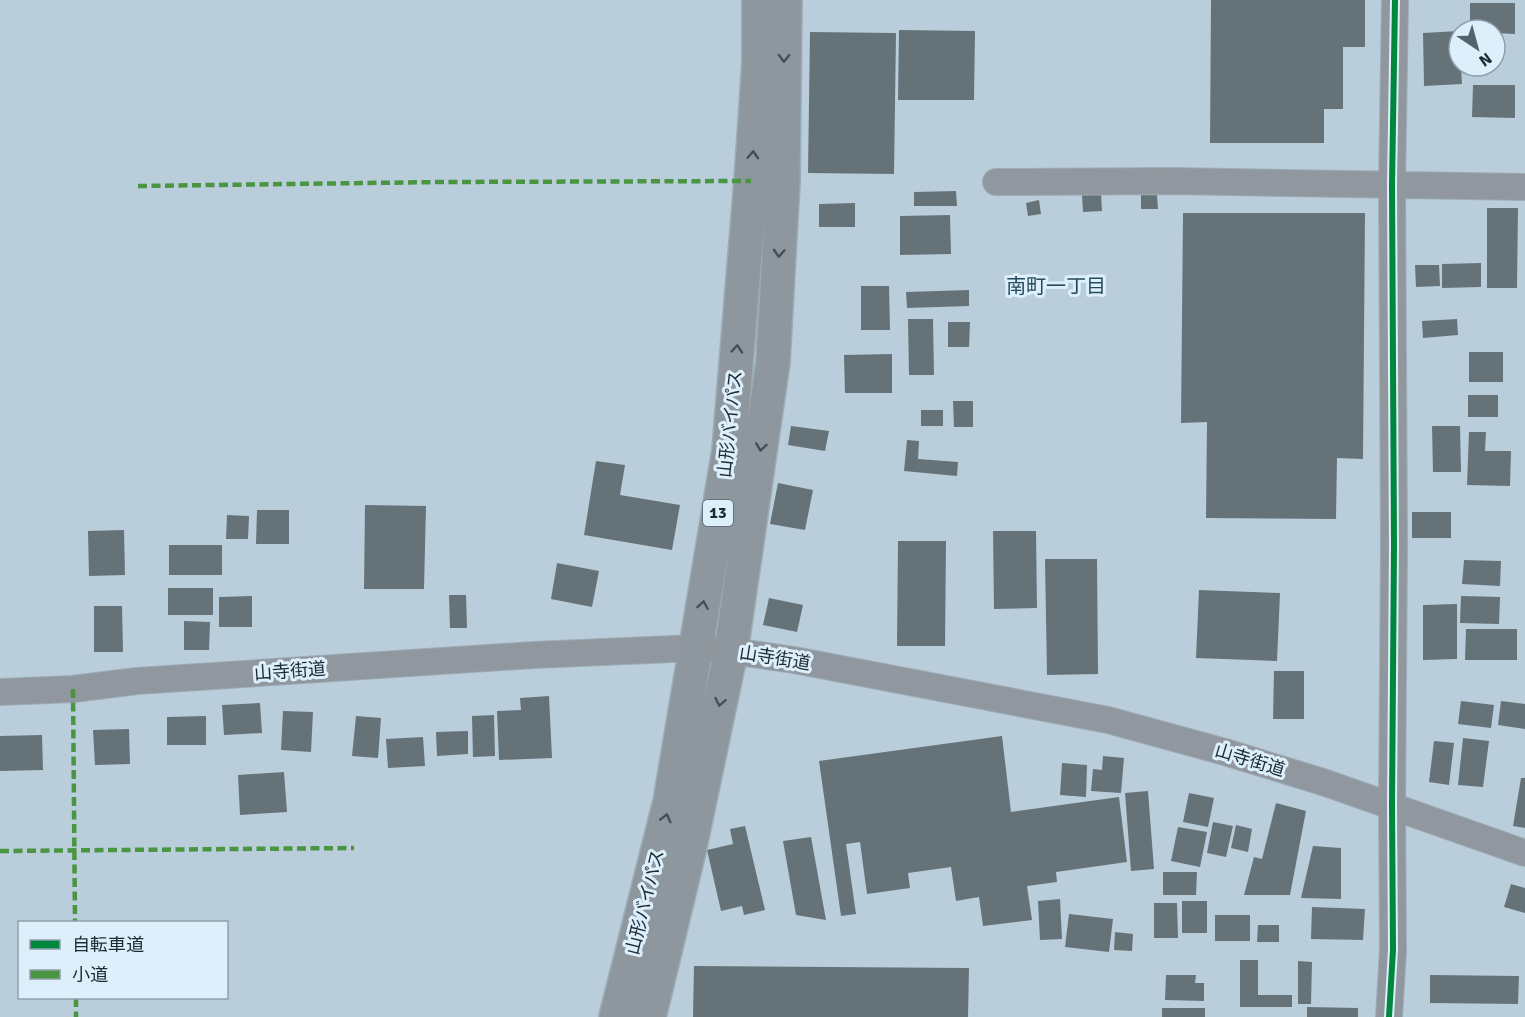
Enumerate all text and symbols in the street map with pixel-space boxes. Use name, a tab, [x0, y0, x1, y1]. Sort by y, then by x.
north arrow	[1447, 18, 1507, 78]
text: N	[1475, 48, 1496, 71]
one-way arrow	[778, 54, 790, 63]
one-way arrow	[746, 150, 759, 160]
one-way arrow	[772, 249, 785, 258]
district label: 南町一丁目	[1006, 274, 1106, 299]
one-way arrow	[730, 345, 743, 354]
street label: 山形バイパス	[713, 369, 747, 479]
one-way arrow	[755, 443, 767, 452]
road number: 13	[703, 500, 733, 526]
one-way arrow	[696, 600, 709, 610]
street label: 山寺街道	[738, 642, 812, 674]
street label: 山寺街道	[253, 658, 327, 684]
one-way arrow	[714, 697, 727, 707]
street label: 山寺街道	[1212, 739, 1288, 781]
one-way arrow	[658, 813, 671, 823]
street label: 山形バイパス	[621, 847, 669, 957]
legend	[18, 921, 228, 999]
text: 自転車道	[72, 934, 144, 956]
text: 小道	[72, 964, 108, 986]

